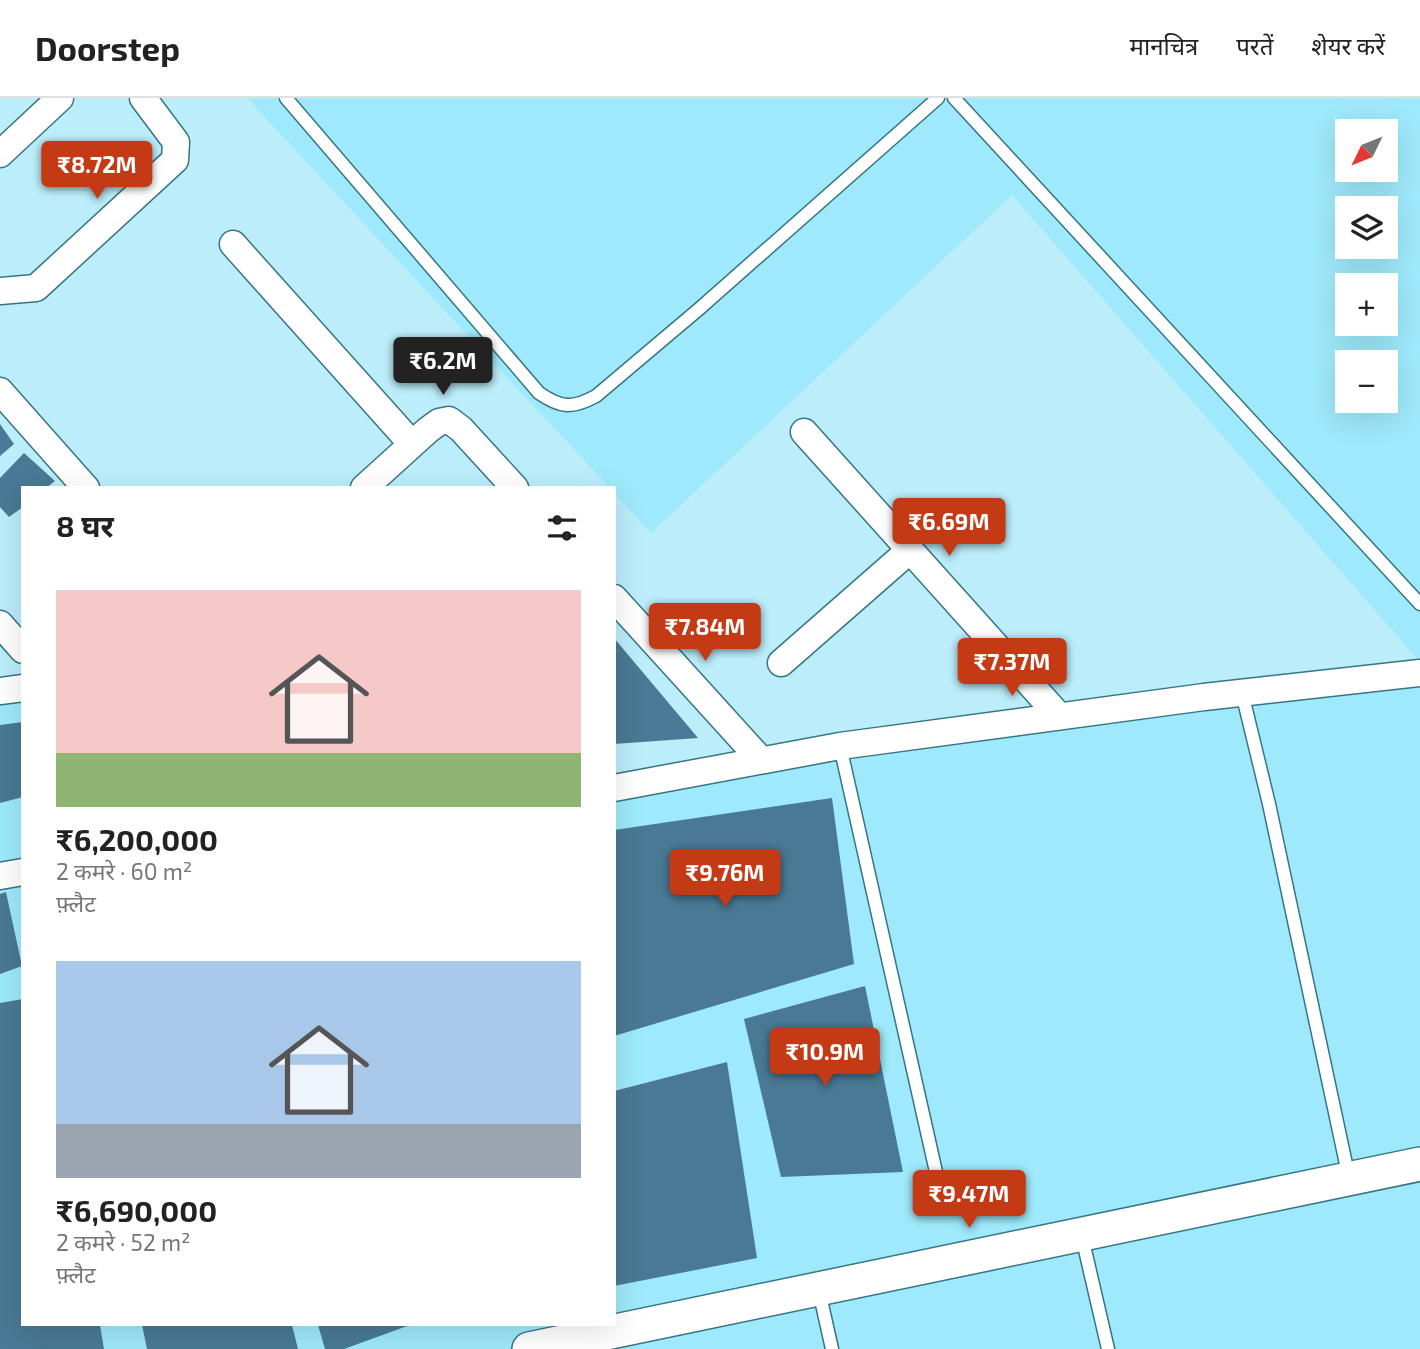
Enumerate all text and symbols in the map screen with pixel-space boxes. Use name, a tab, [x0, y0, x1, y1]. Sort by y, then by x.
text: Doorstep	[35, 28, 180, 68]
text: मानचित्र	[1130, 31, 1198, 60]
text: परतें	[1236, 31, 1273, 60]
text: शेयर करें	[1311, 31, 1385, 60]
north arrow	[1335, 119, 1398, 182]
map controls	[1335, 119, 1398, 413]
pin: ₹8.72M	[40, 141, 154, 201]
text: ₹8.72M	[57, 150, 137, 178]
button: layers	[1335, 196, 1398, 259]
button: +	[1335, 273, 1398, 336]
pin: ₹6.2M	[394, 338, 492, 397]
text: ₹6.2M	[409, 346, 477, 374]
button: −	[1335, 350, 1398, 413]
pin: ₹6.69M	[892, 498, 1006, 558]
text: 8 घर	[56, 507, 114, 543]
text: ₹6.69M	[909, 507, 989, 535]
icon: filters	[543, 509, 581, 547]
pin: ₹7.84M	[648, 603, 762, 663]
text: ₹7.84M	[665, 612, 745, 640]
icon: home	[256, 636, 382, 762]
pin: ₹7.37M	[955, 638, 1069, 698]
text: ₹7.37M	[974, 647, 1050, 675]
text: ₹6,200,000	[56, 821, 218, 857]
pin: ₹9.76M	[668, 850, 782, 909]
text: 2 कमरे · 60 m²	[56, 857, 192, 885]
text: ₹9.76M	[686, 858, 764, 886]
text: फ़्लैट	[56, 889, 96, 917]
icon: home	[256, 1007, 382, 1133]
pin: ₹10.9M	[768, 1028, 882, 1088]
text: ₹10.9M	[786, 1037, 864, 1065]
pin: ₹9.47M	[912, 1170, 1026, 1230]
text: ₹9.47M	[929, 1179, 1009, 1207]
text: ₹6,690,000	[56, 1192, 217, 1228]
text: 2 कमरे · 52 m²	[56, 1228, 191, 1256]
text: फ़्लैट	[56, 1260, 96, 1288]

